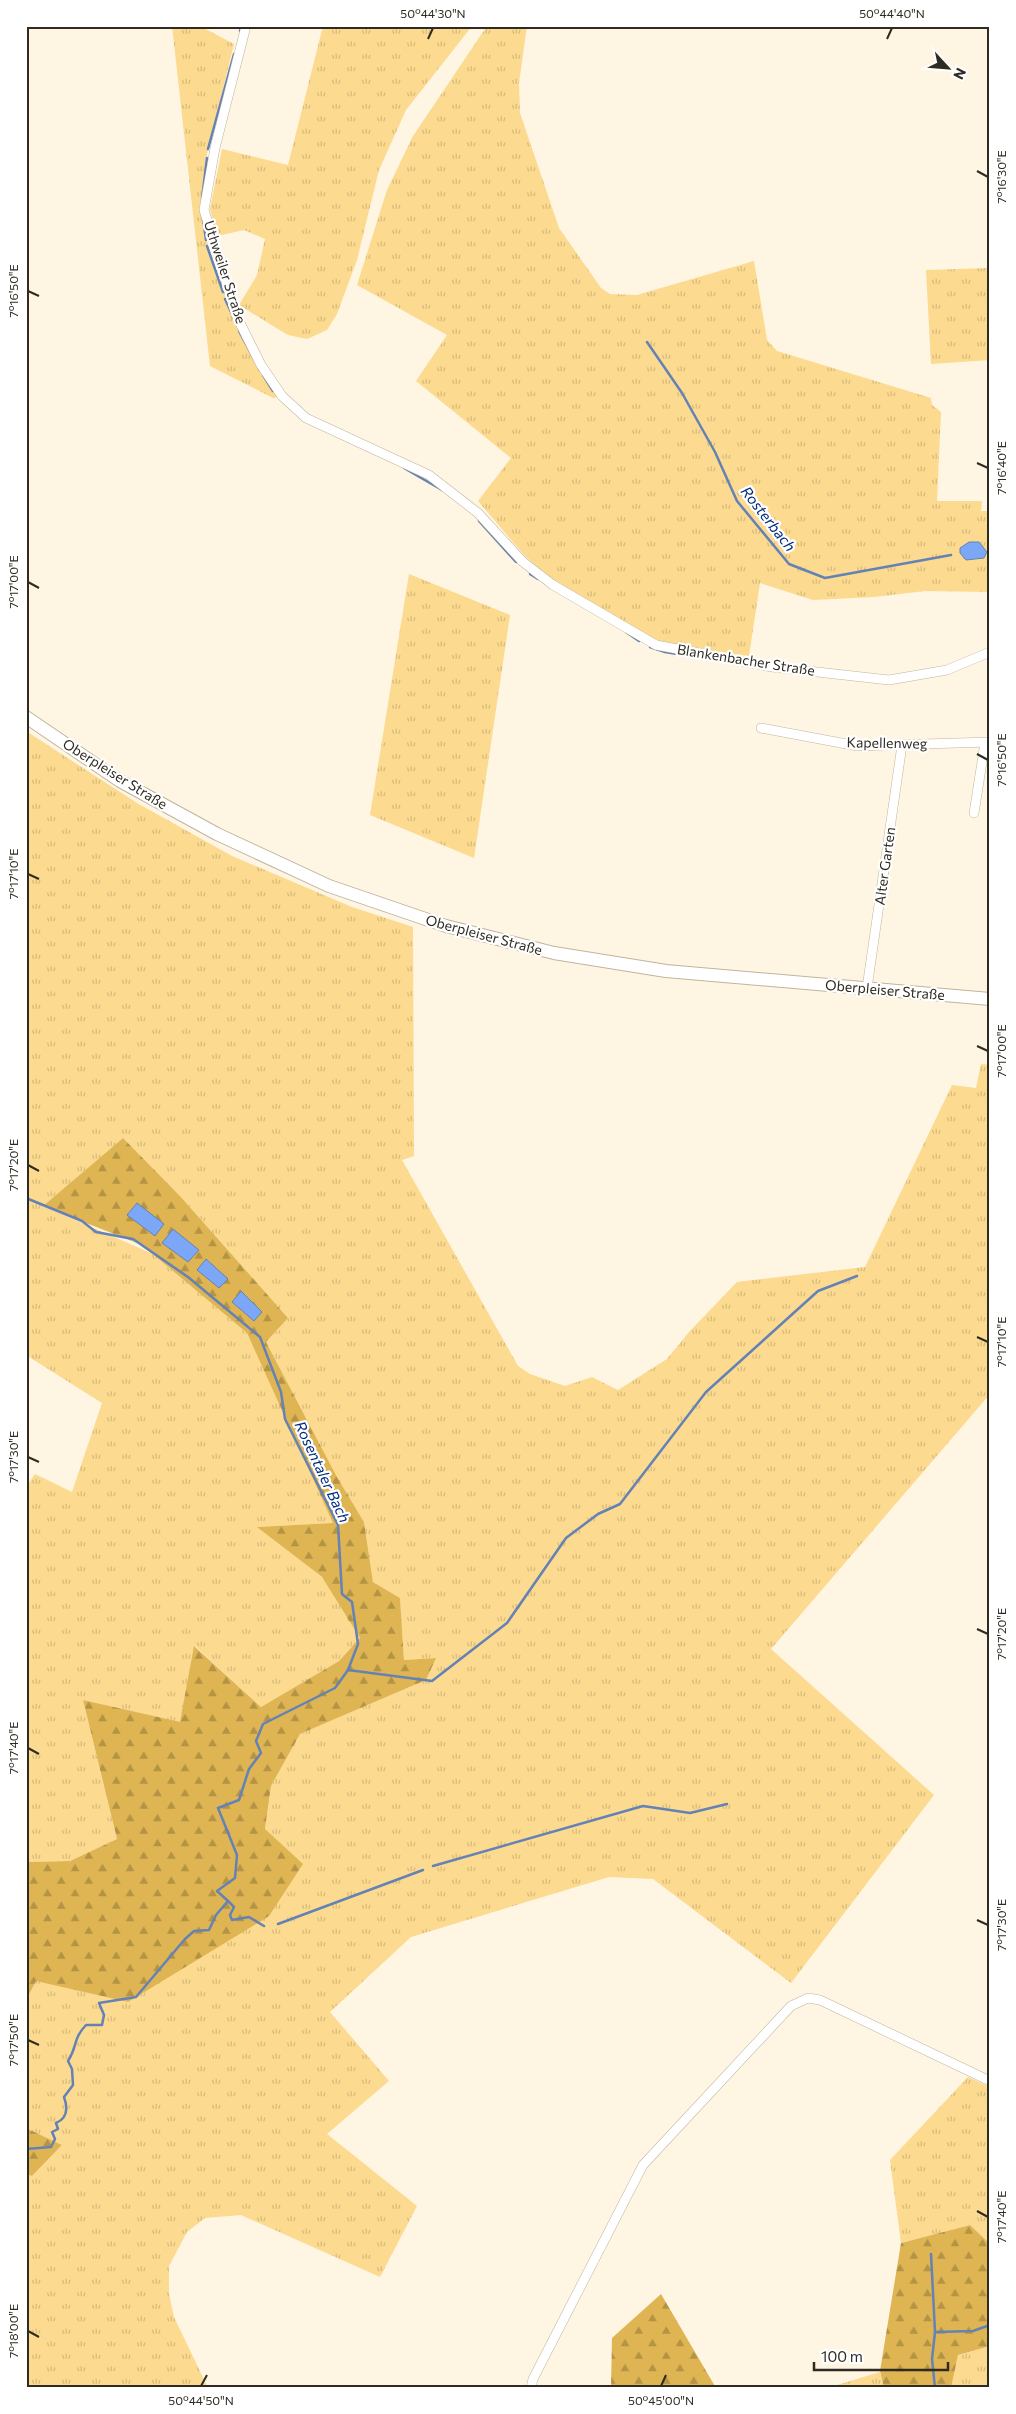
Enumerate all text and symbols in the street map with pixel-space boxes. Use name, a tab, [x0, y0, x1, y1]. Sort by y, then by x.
text: 50°44'30"N	[400, 6, 466, 20]
text: 50°44'40"N	[859, 6, 925, 20]
north arrow	[924, 42, 974, 92]
text: N	[950, 65, 970, 82]
text: 7°16'30"E	[994, 150, 1008, 204]
street label: Uthweiler Straße	[201, 218, 250, 326]
text: 7°16'50"E	[6, 264, 20, 318]
text: 7°16'40"E	[994, 441, 1008, 495]
water label: Rosterbach	[738, 482, 800, 555]
text: 7°17'00"E	[6, 555, 20, 609]
street label: Blankenbacher Straße	[676, 640, 816, 679]
street label: Kapellenweg	[847, 733, 928, 752]
text: 7°16'50"E	[994, 733, 1008, 787]
street label: Oberpleiser Straße	[60, 735, 171, 813]
street label: Alter Garten	[871, 826, 898, 906]
text: 7°17'10"E	[6, 849, 20, 899]
street label: Oberpleiser Straße	[424, 911, 544, 958]
street label: Oberpleiser Straße	[825, 976, 946, 1003]
text: 7°17'00"E	[994, 1024, 1008, 1078]
text: 7°17'20"E	[6, 1139, 20, 1191]
text: 7°17'10"E	[994, 1317, 1008, 1367]
water label: Rosentaler Bach	[292, 1418, 354, 1525]
text: 7°17'30"E	[6, 1431, 20, 1483]
text: 7°17'20"E	[994, 1608, 1008, 1660]
text: 7°17'40"E	[6, 1722, 20, 1774]
text: 7°17'30"E	[994, 1899, 1008, 1951]
text: 7°17'50"E	[6, 2014, 20, 2066]
text: 7°17'40"E	[994, 2191, 1008, 2243]
text: 7°18'00"E	[6, 2304, 20, 2358]
scale bar	[814, 2339, 947, 2371]
text: 100 m	[821, 2347, 863, 2365]
text: 50°44'50"N	[168, 2393, 234, 2407]
text: 50°45'00"N	[628, 2393, 694, 2407]

